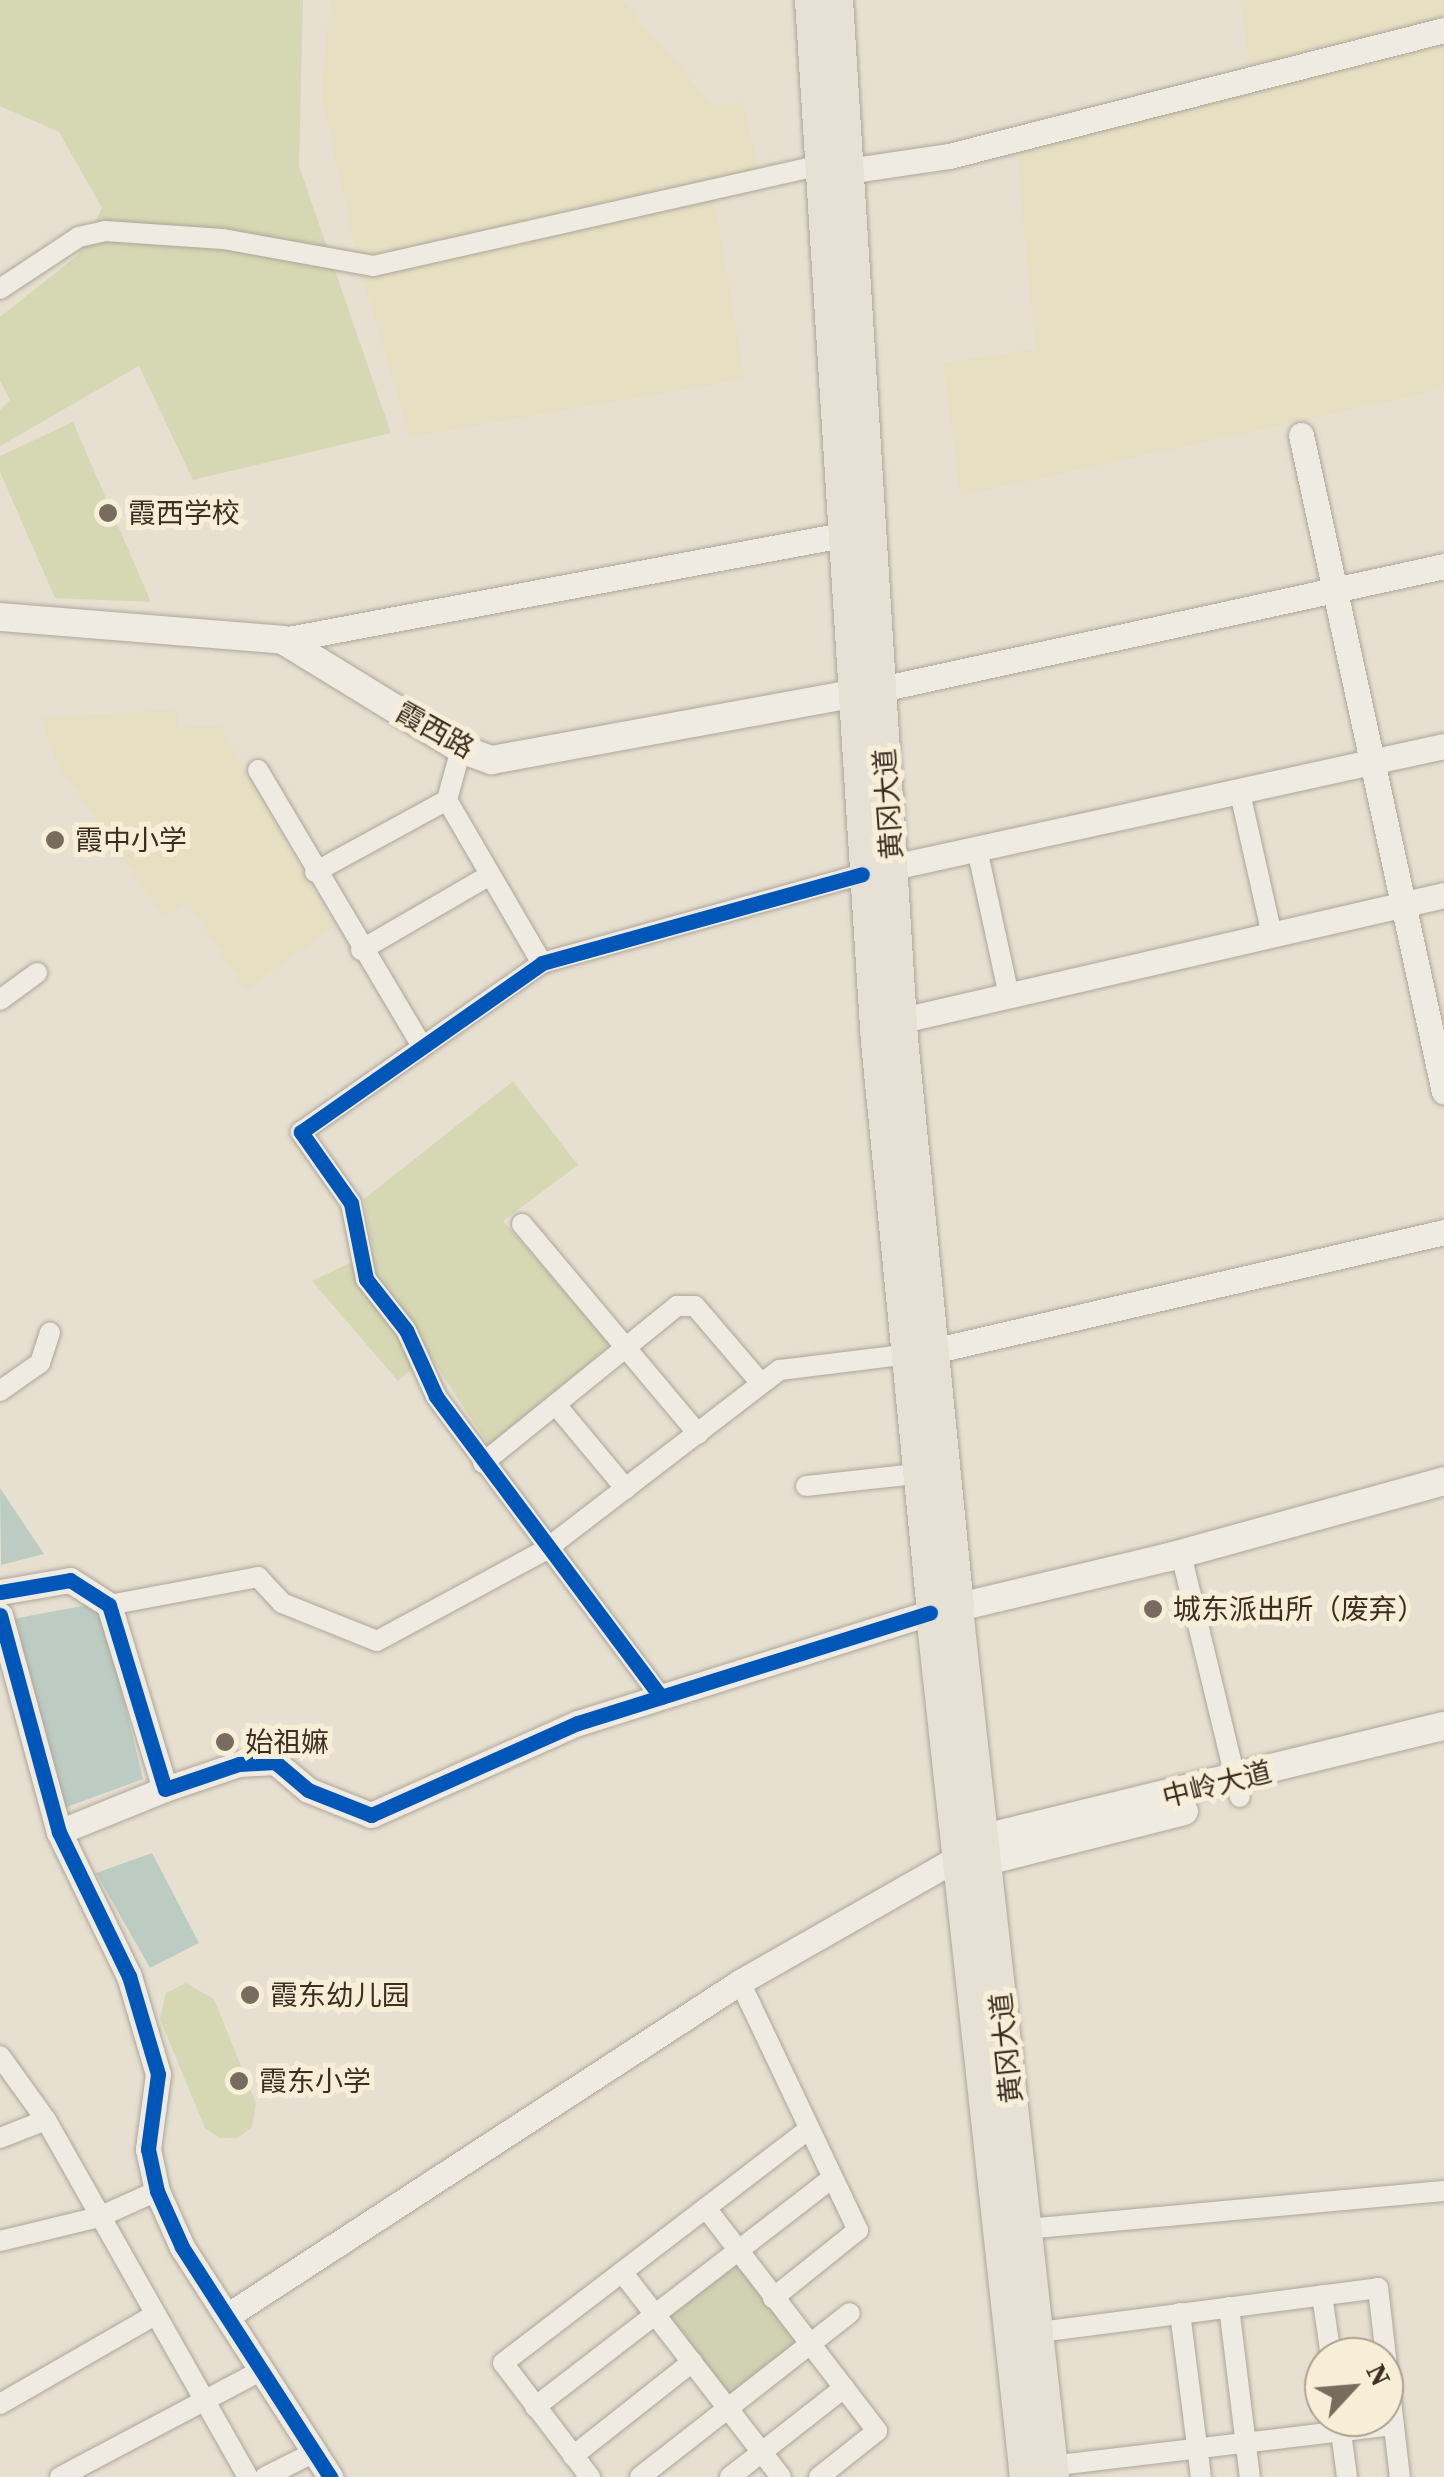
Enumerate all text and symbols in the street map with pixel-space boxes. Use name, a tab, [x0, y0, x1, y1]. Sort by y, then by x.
place label: 霞西学校	[128, 496, 240, 530]
marker: 霞西学校	[97, 502, 119, 524]
street label: 霞西路	[390, 695, 480, 765]
street label: 黄冈大道	[867, 747, 909, 861]
place label: 霞中小学	[75, 823, 187, 857]
marker: 霞中小学	[44, 829, 66, 851]
place label: 城东派出所（废弃）	[1173, 1592, 1425, 1626]
marker: 城东派出所（废弃）	[1142, 1598, 1164, 1620]
place label: 始祖嫲	[245, 1725, 329, 1759]
marker: 始祖嫲	[214, 1731, 236, 1753]
street label: 中岭大道	[1159, 1754, 1275, 1814]
place label: 霞东幼儿园	[270, 1978, 410, 2012]
marker: 霞东幼儿园	[239, 1984, 261, 2006]
street label: 黄冈大道	[983, 1991, 1029, 2105]
place label: 霞东小学	[259, 2064, 371, 2098]
marker: 霞东小学	[228, 2070, 250, 2092]
north arrow	[1304, 2337, 1404, 2437]
text: N	[1358, 2357, 1401, 2392]

